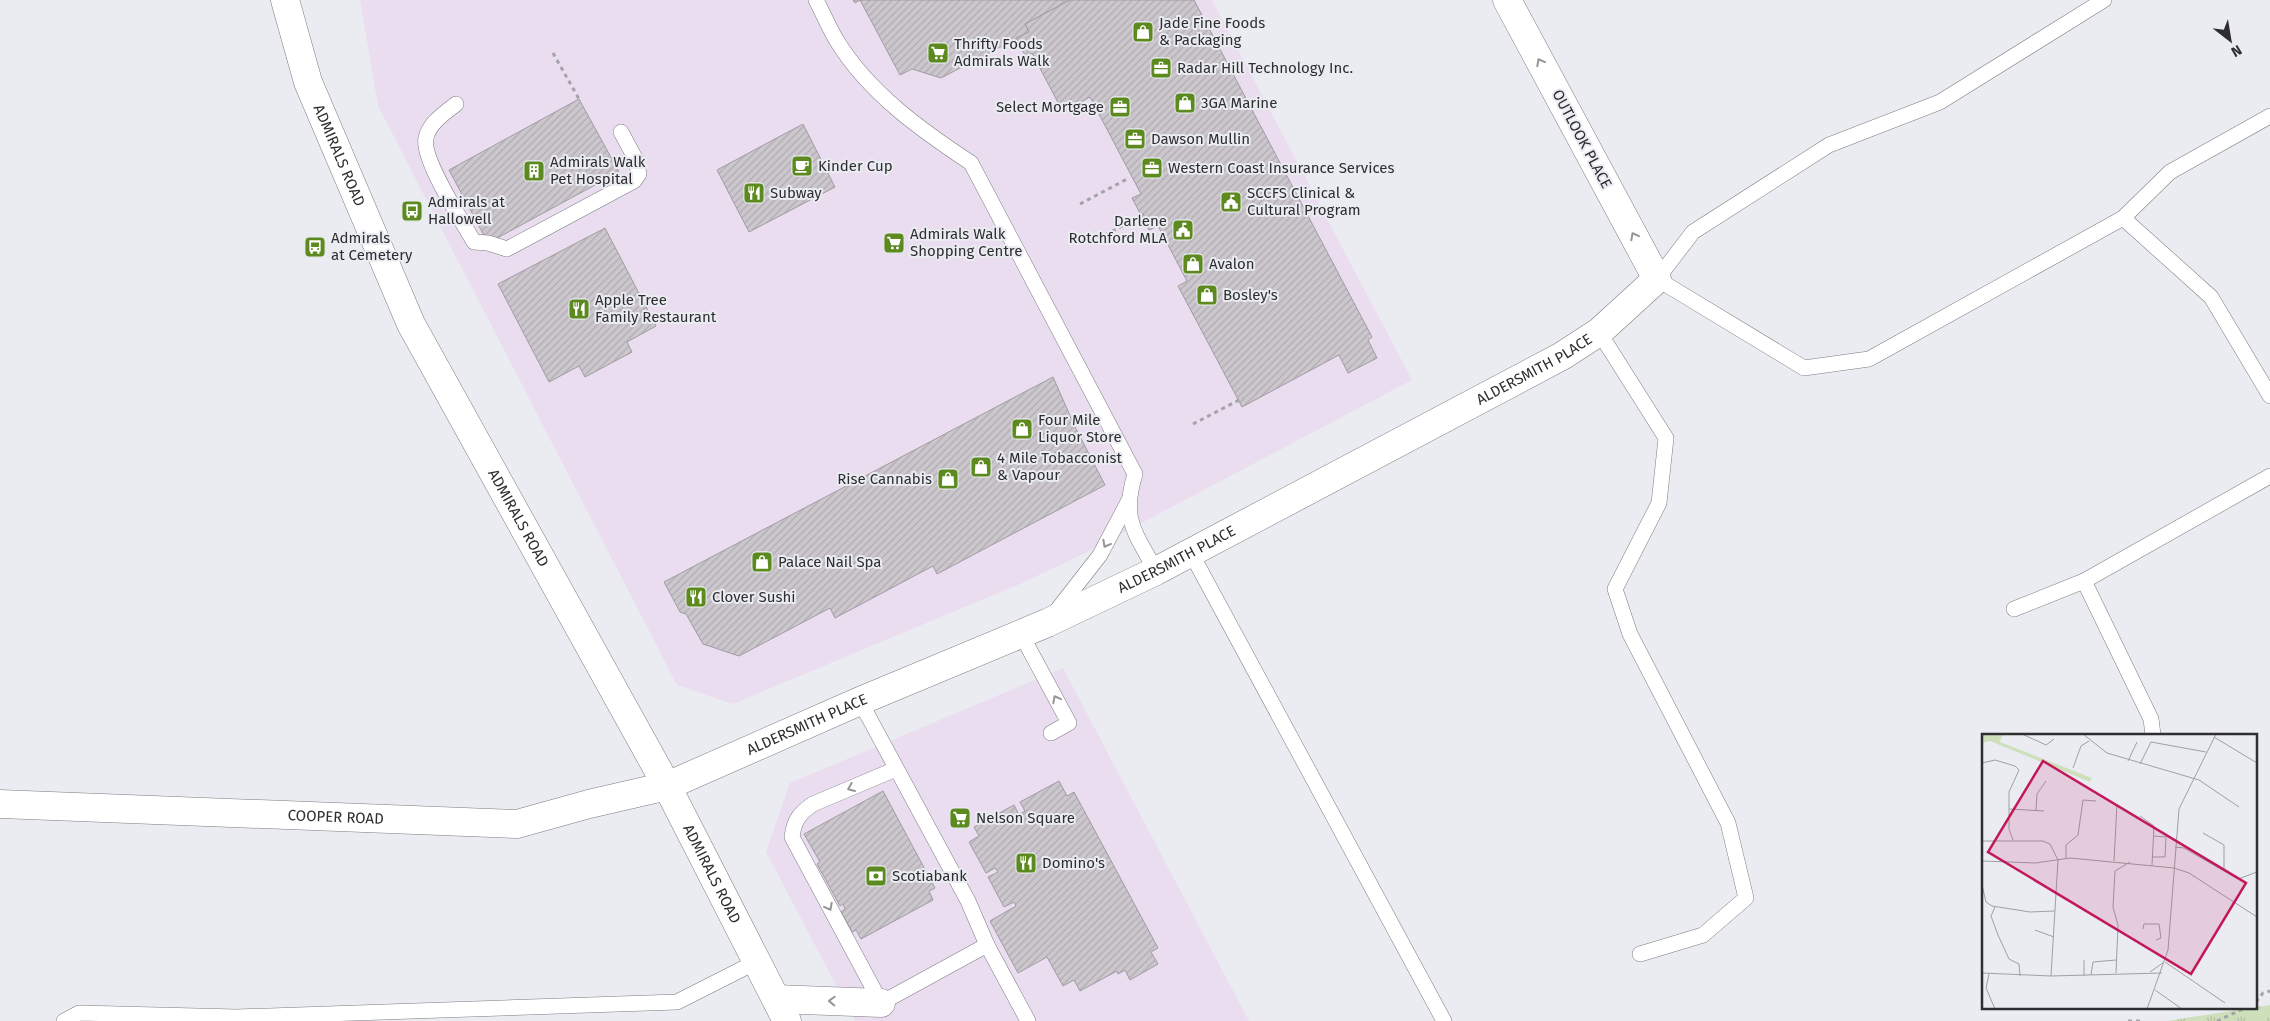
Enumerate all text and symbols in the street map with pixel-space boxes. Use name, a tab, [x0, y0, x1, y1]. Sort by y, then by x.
place label: Jade Fine Foods & Packaging	[1159, 14, 1265, 49]
north arrow	[2205, 15, 2255, 65]
shop icon: Jade Fine Foods & Packaging	[1131, 20, 1155, 44]
place label: Thrifty Foods Admirals Walk	[954, 35, 1050, 70]
supermarket icon: Thrifty Foods Admirals Walk	[926, 41, 950, 65]
text: N	[2228, 41, 2245, 60]
office icon: Radar Hill Technology Inc.	[1149, 56, 1173, 80]
one-way arrow	[1536, 58, 1546, 67]
place label: Radar Hill Technology Inc.	[1177, 59, 1353, 77]
street label: OUTLOOK PLACE	[1548, 86, 1616, 192]
shop icon: 3GA Marine	[1173, 91, 1197, 115]
place label: 3GA Marine	[1201, 94, 1277, 112]
office icon: Select Mortgage	[1108, 95, 1132, 119]
place label: Select Mortgage	[996, 98, 1104, 116]
street label: ADMIRALS ROAD	[310, 102, 369, 209]
office icon: Dawson Mullin	[1123, 127, 1147, 151]
place label: Dawson Mullin	[1151, 130, 1250, 148]
place label: Admirals Walk Pet Hospital	[550, 153, 646, 188]
cafe icon: Kinder Cup	[790, 154, 814, 178]
office icon: Western Coast Insurance Services	[1140, 156, 1164, 180]
place label: Kinder Cup	[818, 157, 893, 175]
building icon: Admirals Walk Pet Hospital	[522, 159, 546, 183]
place label: Western Coast Insurance Services	[1168, 159, 1394, 177]
restaurant icon: Subway	[742, 181, 766, 205]
place label: Subway	[770, 184, 822, 202]
place label: SCCFS Clinical & Cultural Program	[1247, 184, 1361, 219]
public building icon: SCCFS Clinical & Cultural Program	[1219, 190, 1243, 214]
place label: Admirals at Hallowell	[428, 193, 505, 228]
bus stop icon: Admirals at Hallowell	[400, 199, 424, 223]
place label: Darlene Rotchford MLA	[1069, 212, 1167, 247]
public building icon: Darlene Rotchford MLA	[1171, 218, 1195, 242]
place label: Admirals Walk Shopping Centre	[910, 225, 1022, 260]
place label: Admirals at Cemetery	[331, 229, 413, 264]
supermarket icon: Admirals Walk Shopping Centre	[882, 231, 906, 255]
one-way arrow	[1630, 232, 1640, 241]
bus stop icon: Admirals at Cemetery	[303, 235, 327, 259]
shop icon: Avalon	[1181, 252, 1205, 276]
place label: Avalon	[1209, 255, 1255, 273]
shop icon: Bosley's	[1195, 283, 1219, 307]
place label: Bosley's	[1223, 286, 1278, 304]
place label: Apple Tree Family Restaurant	[595, 291, 717, 326]
restaurant icon: Apple Tree Family Restaurant	[567, 297, 591, 321]
street label: ALDERSMITH PLACE	[1473, 330, 1596, 409]
place label: Four Mile Liquor Store	[1038, 411, 1122, 446]
shop icon: Four Mile Liquor Store	[1010, 417, 1034, 441]
place label: 4 Mile Tobacconist & Vapour	[997, 449, 1122, 484]
shop icon: 4 Mile Tobacconist & Vapour	[969, 455, 993, 479]
street label: ADMIRALS ROAD	[484, 466, 553, 570]
shop icon: Rise Cannabis	[936, 467, 960, 491]
place label: Rise Cannabis	[837, 470, 932, 488]
street label: ALDERSMITH PLACE	[1115, 522, 1238, 597]
one-way arrow	[1102, 539, 1112, 548]
shop icon: Palace Nail Spa	[750, 550, 774, 574]
place label: Palace Nail Spa	[778, 553, 882, 571]
restaurant icon: Clover Sushi	[684, 585, 708, 609]
place label: Clover Sushi	[712, 588, 795, 606]
street label: ALDERSMITH PLACE	[744, 690, 870, 759]
one-way arrow	[1052, 695, 1062, 704]
inset map	[1982, 734, 2258, 1008]
one-way arrow	[847, 781, 856, 792]
street label: COOPER ROAD	[287, 806, 384, 828]
supermarket icon: Nelson Square	[948, 806, 972, 830]
place label: Nelson Square	[976, 809, 1075, 827]
street label: ADMIRALS ROAD	[679, 821, 745, 926]
restaurant icon: Domino's	[1014, 851, 1038, 875]
place label: Domino's	[1042, 854, 1105, 872]
bank icon: Scotiabank	[864, 864, 888, 888]
place label: Scotiabank	[892, 867, 967, 885]
one-way arrow	[823, 902, 833, 911]
one-way arrow	[828, 996, 836, 1006]

